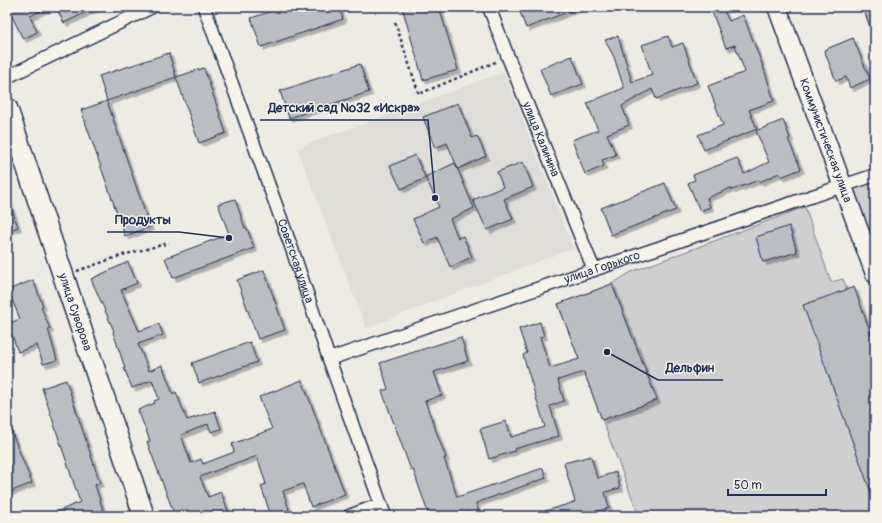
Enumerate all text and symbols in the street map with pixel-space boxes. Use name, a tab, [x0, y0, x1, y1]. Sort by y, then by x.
street label: Коммунистическая улица	[796, 76, 855, 205]
callout: Детский сад №32 «Искра»	[260, 95, 428, 120]
street label: улица Калинина	[518, 99, 563, 179]
text: Детский сад №32 «Искра»	[267, 100, 420, 116]
callout: Продукты	[107, 207, 179, 232]
text: Продукты	[115, 212, 171, 228]
street label: Советская улица	[274, 217, 317, 305]
street label: улица Горького	[561, 248, 642, 288]
street label: улица Суворова	[55, 270, 95, 353]
callout: Дельфин	[658, 355, 723, 380]
text: Дельфин	[665, 360, 715, 376]
scale bar	[728, 471, 826, 497]
text: 50 m	[734, 478, 762, 493]

